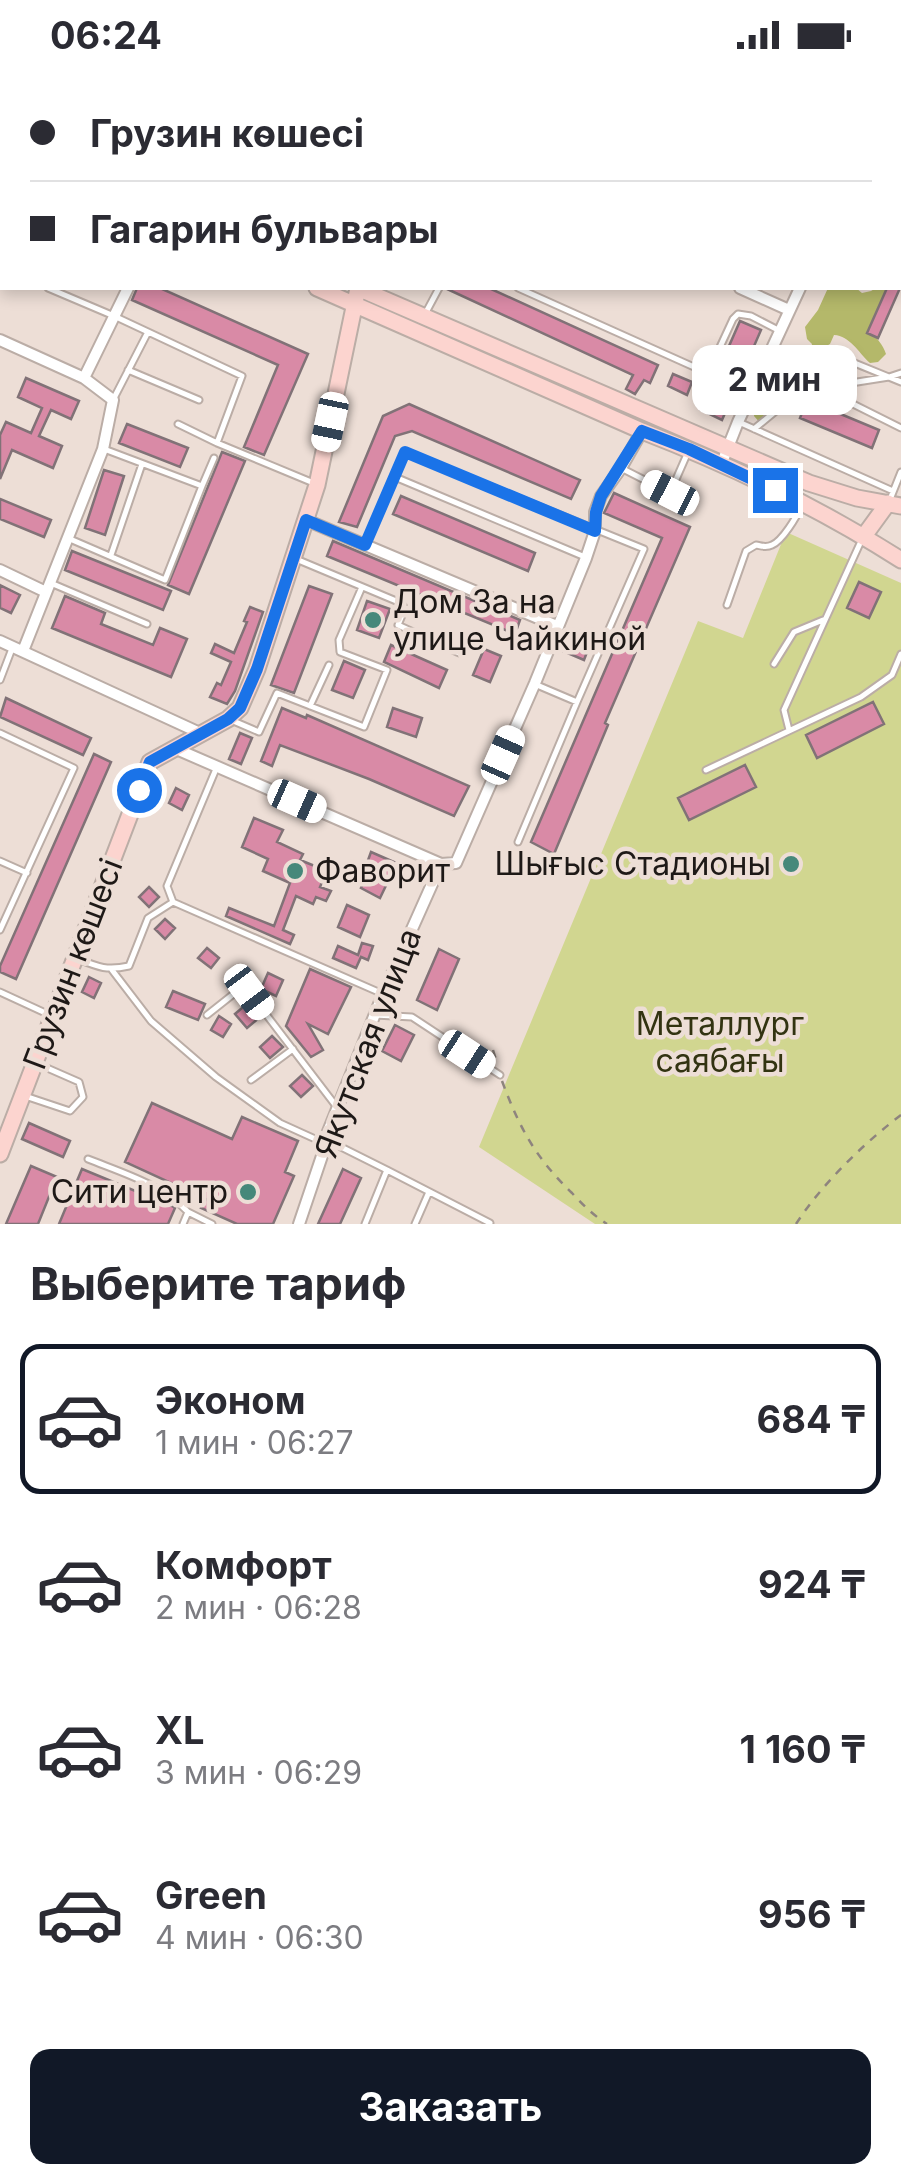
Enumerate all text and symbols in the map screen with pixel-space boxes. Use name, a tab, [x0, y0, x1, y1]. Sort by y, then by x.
text: 06:24	[50, 12, 162, 58]
text: Грузин көшесі	[90, 110, 364, 156]
text: Гагарин бульвары	[90, 206, 439, 252]
callout: 2 мин	[692, 345, 858, 415]
text: 2 мин	[728, 360, 821, 399]
car	[309, 390, 351, 454]
car	[636, 466, 704, 520]
route end	[753, 468, 798, 513]
place label: Дом 3а на улице Чайкиной	[393, 582, 646, 658]
marker: Дом 3а на улице Чайкиной	[362, 609, 384, 631]
car	[477, 721, 529, 789]
route start	[117, 768, 162, 813]
car	[263, 775, 331, 827]
place label: Шығыс Стадионы	[495, 844, 771, 883]
place label: Фаворит	[315, 851, 450, 890]
street label: Грузин көшесі	[14, 853, 131, 1075]
marker: Шығыс Стадионы	[780, 853, 802, 875]
marker: Фаворит	[284, 860, 306, 882]
street label: Якутская улица	[306, 923, 429, 1163]
car	[219, 959, 279, 1025]
park label: Металлург саябағы	[636, 1004, 804, 1080]
car	[434, 1025, 500, 1083]
place label: Сити центр	[51, 1172, 228, 1211]
marker: Сити центр	[237, 1181, 259, 1203]
text: Выберите тариф	[30, 1256, 406, 1311]
icon: car	[35, 1374, 125, 1464]
text: Эконом	[155, 1377, 306, 1423]
text: 684 ₸	[757, 1396, 866, 1442]
text: 1 мин · 06:27	[155, 1423, 354, 1462]
icon: car	[35, 1539, 125, 1629]
text: Комфорт	[155, 1542, 332, 1588]
text: 924 ₸	[758, 1561, 866, 1607]
text: 2 мин · 06:28	[155, 1588, 362, 1627]
icon: car	[35, 1704, 125, 1794]
text: XL	[155, 1707, 205, 1753]
text: 1 160 ₸	[740, 1726, 866, 1772]
text: 3 мин · 06:29	[155, 1753, 362, 1792]
icon: car	[35, 1869, 125, 1959]
text: Green	[155, 1872, 267, 1918]
text: 956 ₸	[758, 1891, 866, 1937]
text: 4 мин · 06:30	[155, 1918, 364, 1957]
button: Заказать	[30, 2049, 871, 2164]

